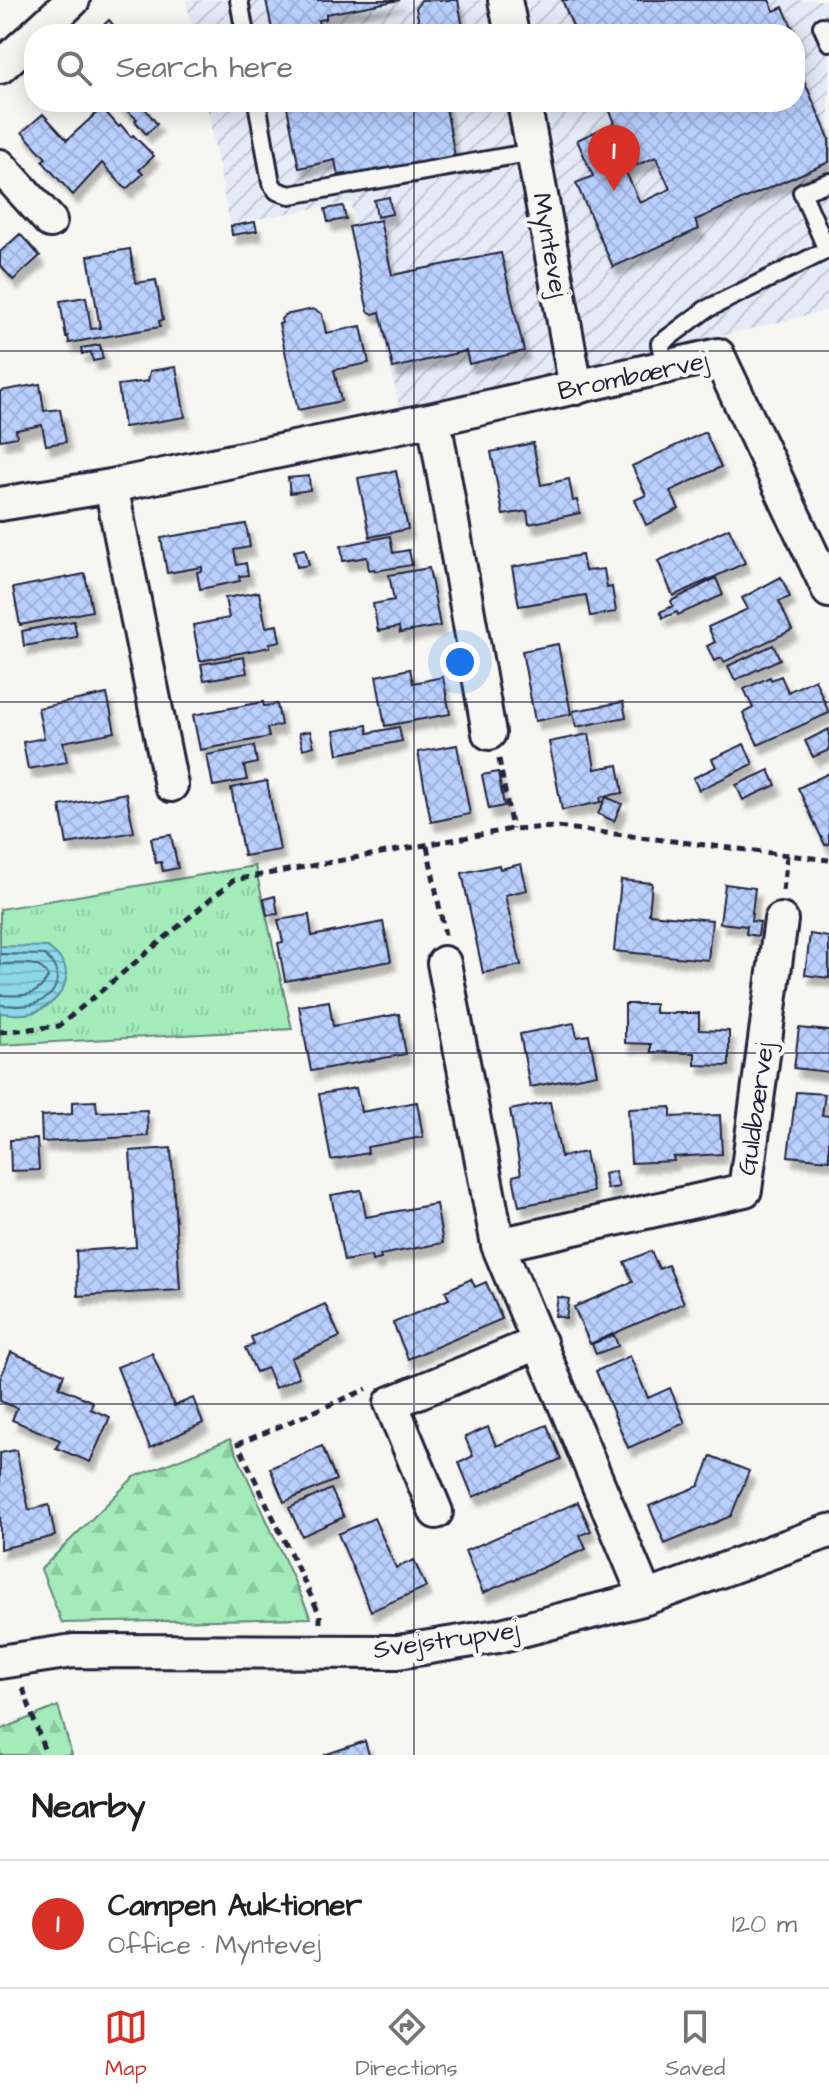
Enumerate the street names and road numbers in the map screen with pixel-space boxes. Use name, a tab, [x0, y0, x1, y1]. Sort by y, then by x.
street label: Myntevej	[521, 190, 577, 301]
street label: Brombærvej	[555, 342, 712, 409]
street label: Guldbærvej	[729, 1040, 783, 1178]
street label: Svejstrupvej	[371, 1612, 521, 1668]

